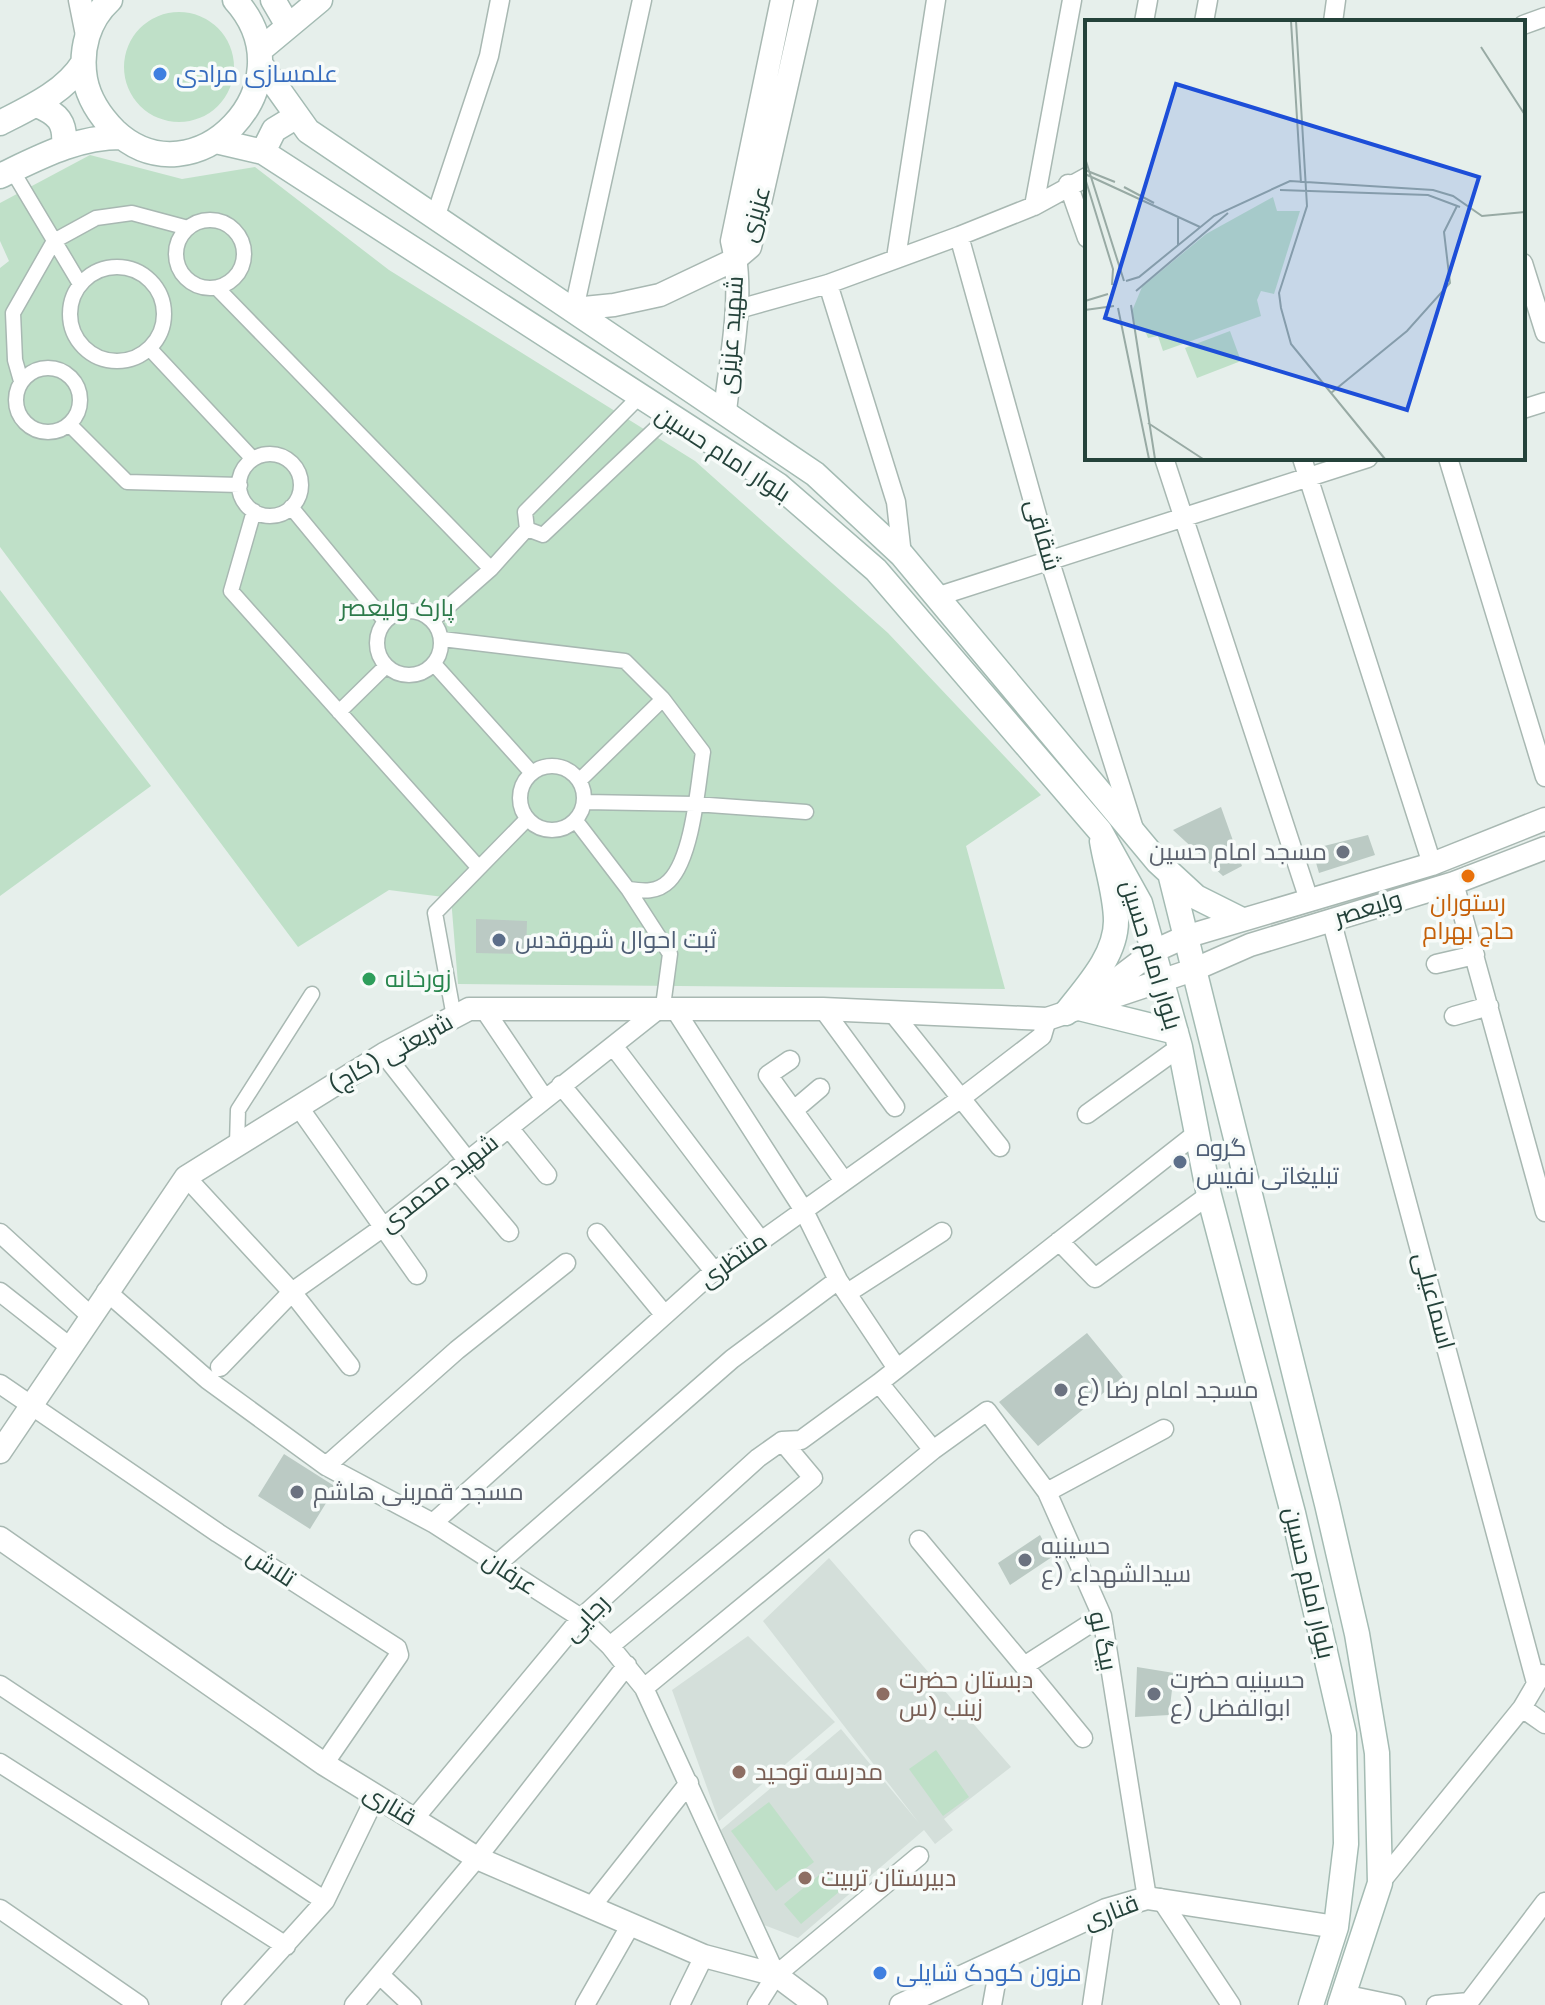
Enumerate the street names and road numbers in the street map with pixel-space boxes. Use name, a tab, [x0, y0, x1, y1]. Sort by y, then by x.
street label: عزیزی	[732, 182, 777, 245]
street label: شهید عزیزی	[711, 275, 750, 395]
street label: بلوار امام حسین	[649, 398, 797, 510]
street label: شقاقی	[1018, 495, 1068, 574]
street label: بلوار امام حسین	[1113, 876, 1189, 1034]
street label: ولیعصر	[1328, 883, 1405, 933]
street label: شریعتی (کاج)	[323, 1006, 459, 1100]
street label: شهید محمدی	[373, 1127, 504, 1239]
street label: منتظری	[693, 1225, 773, 1294]
street label: اسماعیلی	[1407, 1249, 1462, 1353]
street label: بلوار امام حسین	[1276, 1504, 1342, 1662]
street label: تلاش	[241, 1540, 302, 1594]
street label: عرفان	[477, 1544, 543, 1602]
street label: رجایی	[556, 1587, 616, 1648]
street label: بیگ لو	[1082, 1608, 1125, 1673]
street label: قناری	[358, 1777, 422, 1832]
street label: قناری	[1079, 1887, 1143, 1936]

